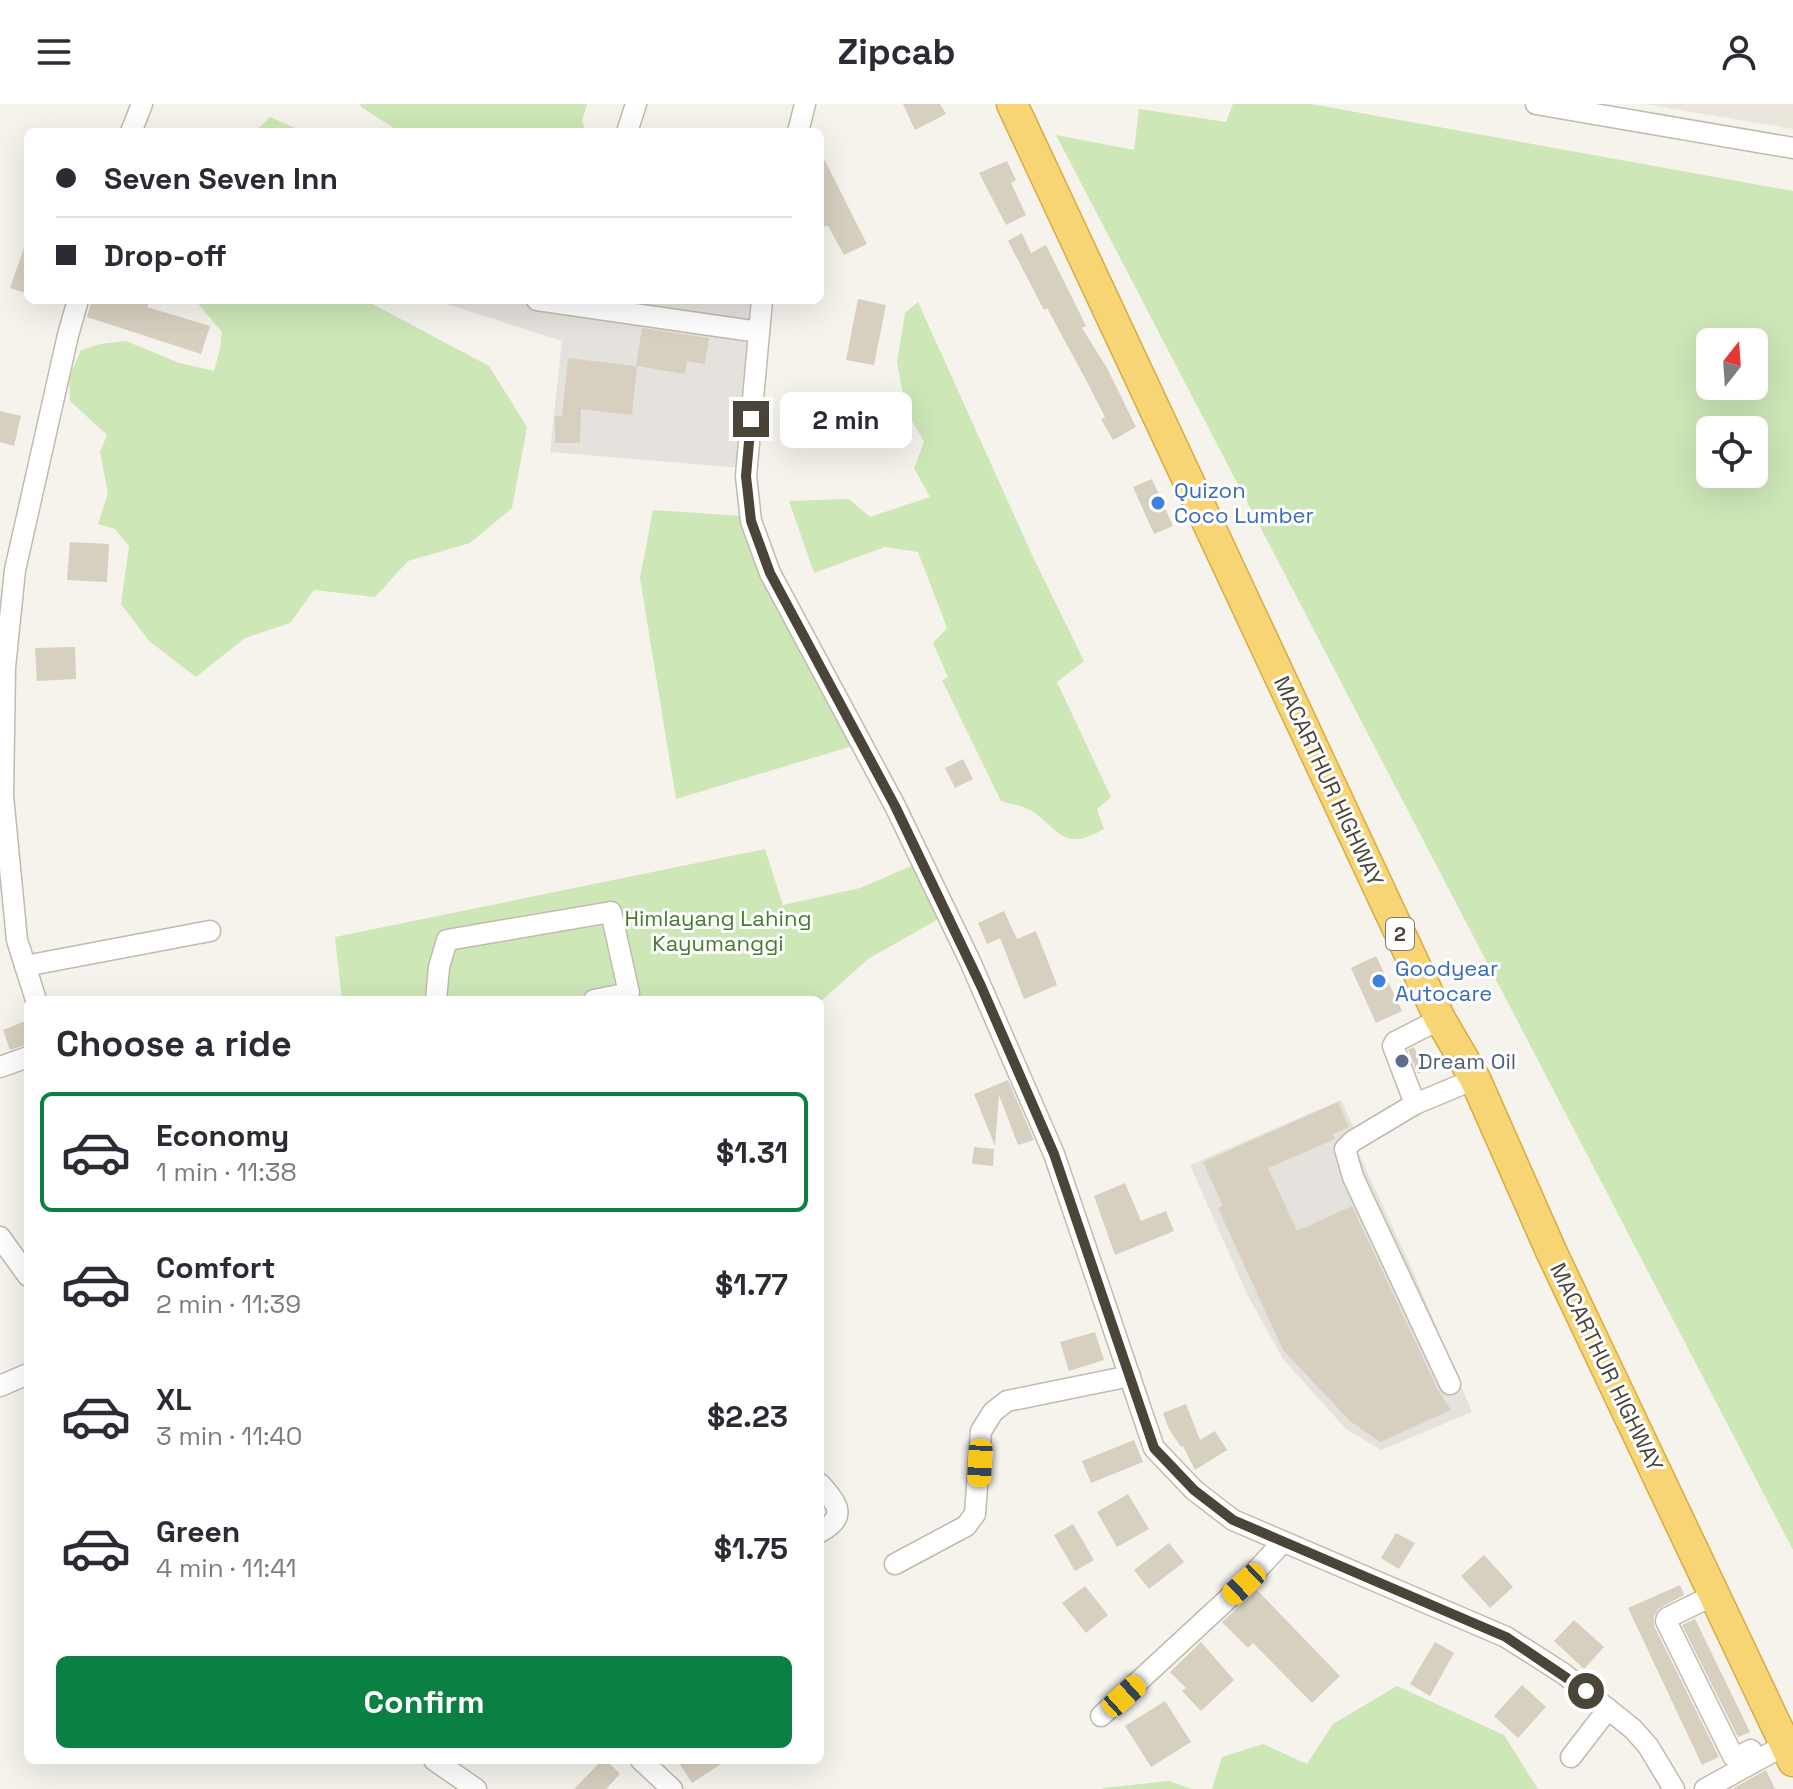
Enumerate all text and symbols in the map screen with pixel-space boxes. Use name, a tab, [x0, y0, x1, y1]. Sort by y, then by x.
text: Zipcab	[837, 29, 956, 75]
icon: menu	[32, 30, 76, 74]
icon: person	[1717, 30, 1761, 74]
text: Seven Seven Inn	[104, 159, 338, 198]
text: Drop-off	[104, 236, 227, 275]
north arrow	[1696, 328, 1768, 400]
map controls	[1696, 328, 1768, 488]
callout: 2 min	[779, 391, 911, 447]
route end	[733, 401, 769, 437]
text: 2 min	[812, 403, 880, 437]
button: locate	[1696, 416, 1768, 488]
place label: Quizon Coco Lumber	[1174, 476, 1314, 529]
marker: Quizon Coco Lumber	[1149, 494, 1167, 512]
street label: MACARTHUR HIGHWAY	[1268, 671, 1390, 891]
park label: Himlayang Lahing Kayumanggi	[624, 904, 812, 957]
road number: 2	[1386, 918, 1414, 950]
place label: Goodyear Autocare	[1395, 954, 1498, 1007]
marker: Goodyear Autocare	[1370, 972, 1388, 990]
text: Choose a ride	[56, 1021, 292, 1067]
place label: Dream Oil	[1418, 1047, 1516, 1075]
marker: Dream Oil	[1393, 1052, 1411, 1070]
icon: car	[60, 1116, 132, 1188]
text: Economy	[156, 1116, 289, 1155]
text: $1.31	[716, 1133, 788, 1172]
text: 1 min · 11:38	[156, 1155, 297, 1189]
icon: car	[60, 1248, 132, 1320]
text: Comfort	[156, 1248, 275, 1287]
street label: MACARTHUR HIGHWAY	[1544, 1258, 1670, 1476]
text: $1.77	[715, 1265, 788, 1304]
text: 2 min · 11:39	[156, 1287, 301, 1321]
icon: car	[60, 1380, 132, 1452]
text: XL	[156, 1380, 192, 1419]
text: $2.23	[707, 1397, 788, 1436]
text: 3 min · 11:40	[156, 1419, 303, 1453]
car	[967, 1438, 993, 1488]
icon: car	[60, 1512, 132, 1584]
text: Green	[156, 1512, 240, 1551]
text: $1.75	[714, 1529, 788, 1568]
text: 4 min · 11:41	[156, 1551, 297, 1585]
car	[1218, 1559, 1270, 1609]
button: Confirm	[56, 1656, 792, 1748]
car	[1098, 1671, 1150, 1721]
route start	[1568, 1673, 1604, 1709]

